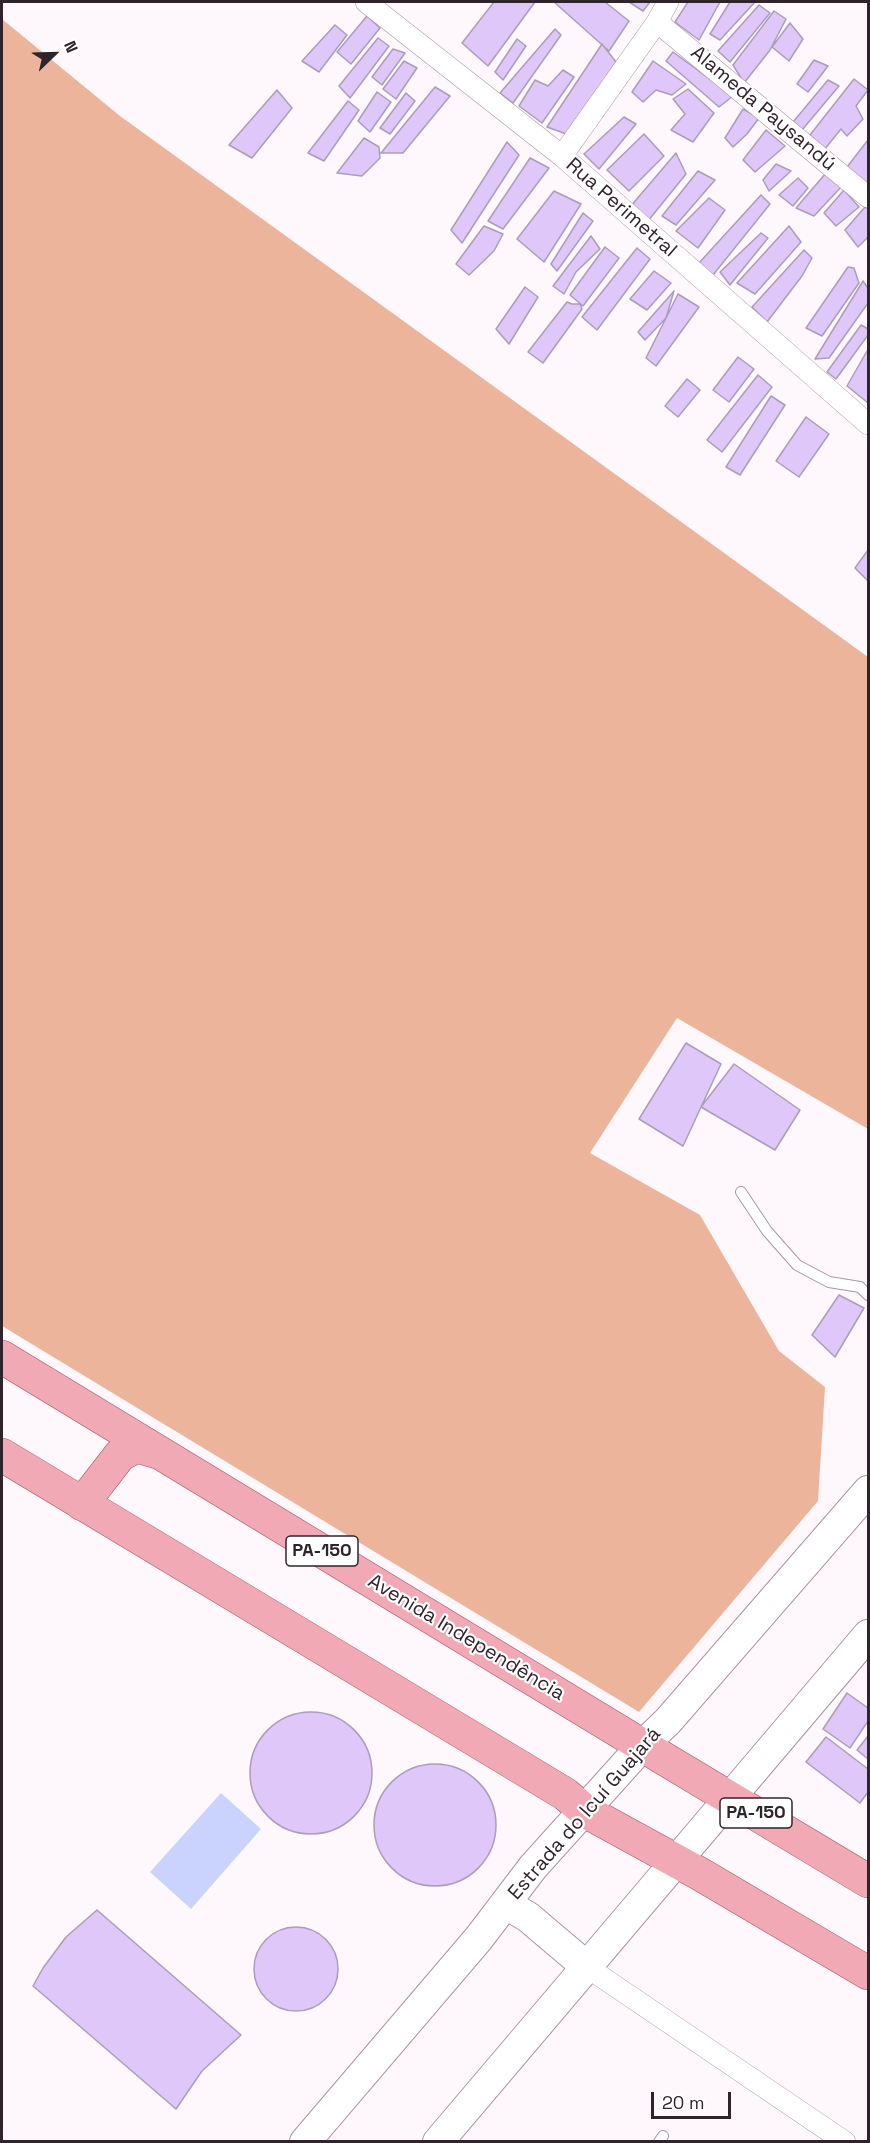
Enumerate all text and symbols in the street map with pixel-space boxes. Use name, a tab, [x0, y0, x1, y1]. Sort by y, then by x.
north arrow	[24, 24, 84, 84]
text: N	[59, 38, 83, 56]
street label: Alameda Paysandú	[686, 41, 840, 177]
street label: Rua Perimetral	[561, 153, 681, 263]
road number: PA-150	[286, 1536, 358, 1566]
street label: Avenida Independência	[363, 1570, 569, 1706]
street label: Estrada do Icuí Guajará	[504, 1723, 666, 1905]
road number: PA-150	[720, 1798, 792, 1828]
scale bar	[654, 2080, 734, 2118]
text: 20 m	[662, 2091, 705, 2114]

